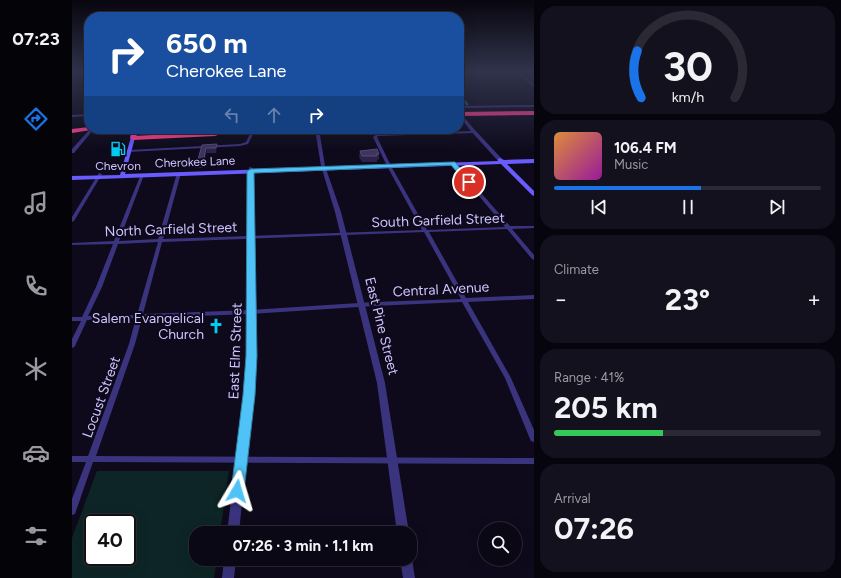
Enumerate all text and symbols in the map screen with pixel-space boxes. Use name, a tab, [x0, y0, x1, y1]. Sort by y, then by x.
text: 650 m	[166, 26, 248, 60]
text: 07:23	[12, 28, 60, 50]
icon: right	[100, 28, 152, 80]
text: 30	[662, 41, 713, 91]
text: Cherokee Lane	[166, 60, 286, 82]
text: km/h	[671, 88, 704, 106]
icon: left	[221, 104, 243, 126]
icon: ahead	[263, 104, 285, 126]
icon: right	[305, 104, 327, 126]
icon: directions	[22, 105, 50, 133]
text: 106.4 FM	[614, 139, 677, 157]
fuel station icon: Chevron	[109, 140, 127, 158]
street label: Cherokee Lane	[155, 154, 236, 170]
text: Music	[614, 157, 648, 172]
place label: Chevron	[95, 159, 141, 173]
pin	[452, 165, 486, 199]
icon: arrive	[458, 171, 480, 193]
icon: music	[22, 189, 50, 217]
icon: previous	[588, 196, 610, 218]
icon: pause	[677, 196, 699, 218]
icon: next	[766, 196, 788, 218]
street label: South Garfield Street	[371, 210, 505, 231]
street label: North Garfield Street	[104, 219, 238, 240]
text: Climate	[554, 262, 599, 277]
icon: phone	[22, 272, 50, 300]
street label: East Pine Street	[361, 275, 402, 377]
street label: Central Avenue	[392, 278, 490, 301]
text: 23°	[665, 281, 710, 318]
text: −	[554, 286, 568, 313]
text: +	[807, 286, 821, 313]
street label: East Elm Street	[225, 302, 246, 400]
place label: Salem Evangelical Church	[92, 310, 204, 343]
church icon: Salem Evangelical Church	[207, 317, 225, 335]
street label: Locust Street	[79, 354, 124, 440]
icon: climate	[22, 355, 50, 383]
text: Range · 41%	[554, 370, 624, 385]
text: 205 km	[554, 389, 658, 426]
icon: car	[22, 439, 50, 467]
position arrow	[216, 470, 258, 512]
text: Arrival	[554, 491, 591, 506]
text: 07:26	[554, 510, 634, 547]
speed limit sign: 40	[84, 514, 136, 566]
icon: filters	[22, 522, 50, 550]
map controls	[478, 522, 522, 566]
button: search	[478, 522, 522, 566]
text: 07:26 · 3 min · 1.1 km	[233, 537, 373, 555]

